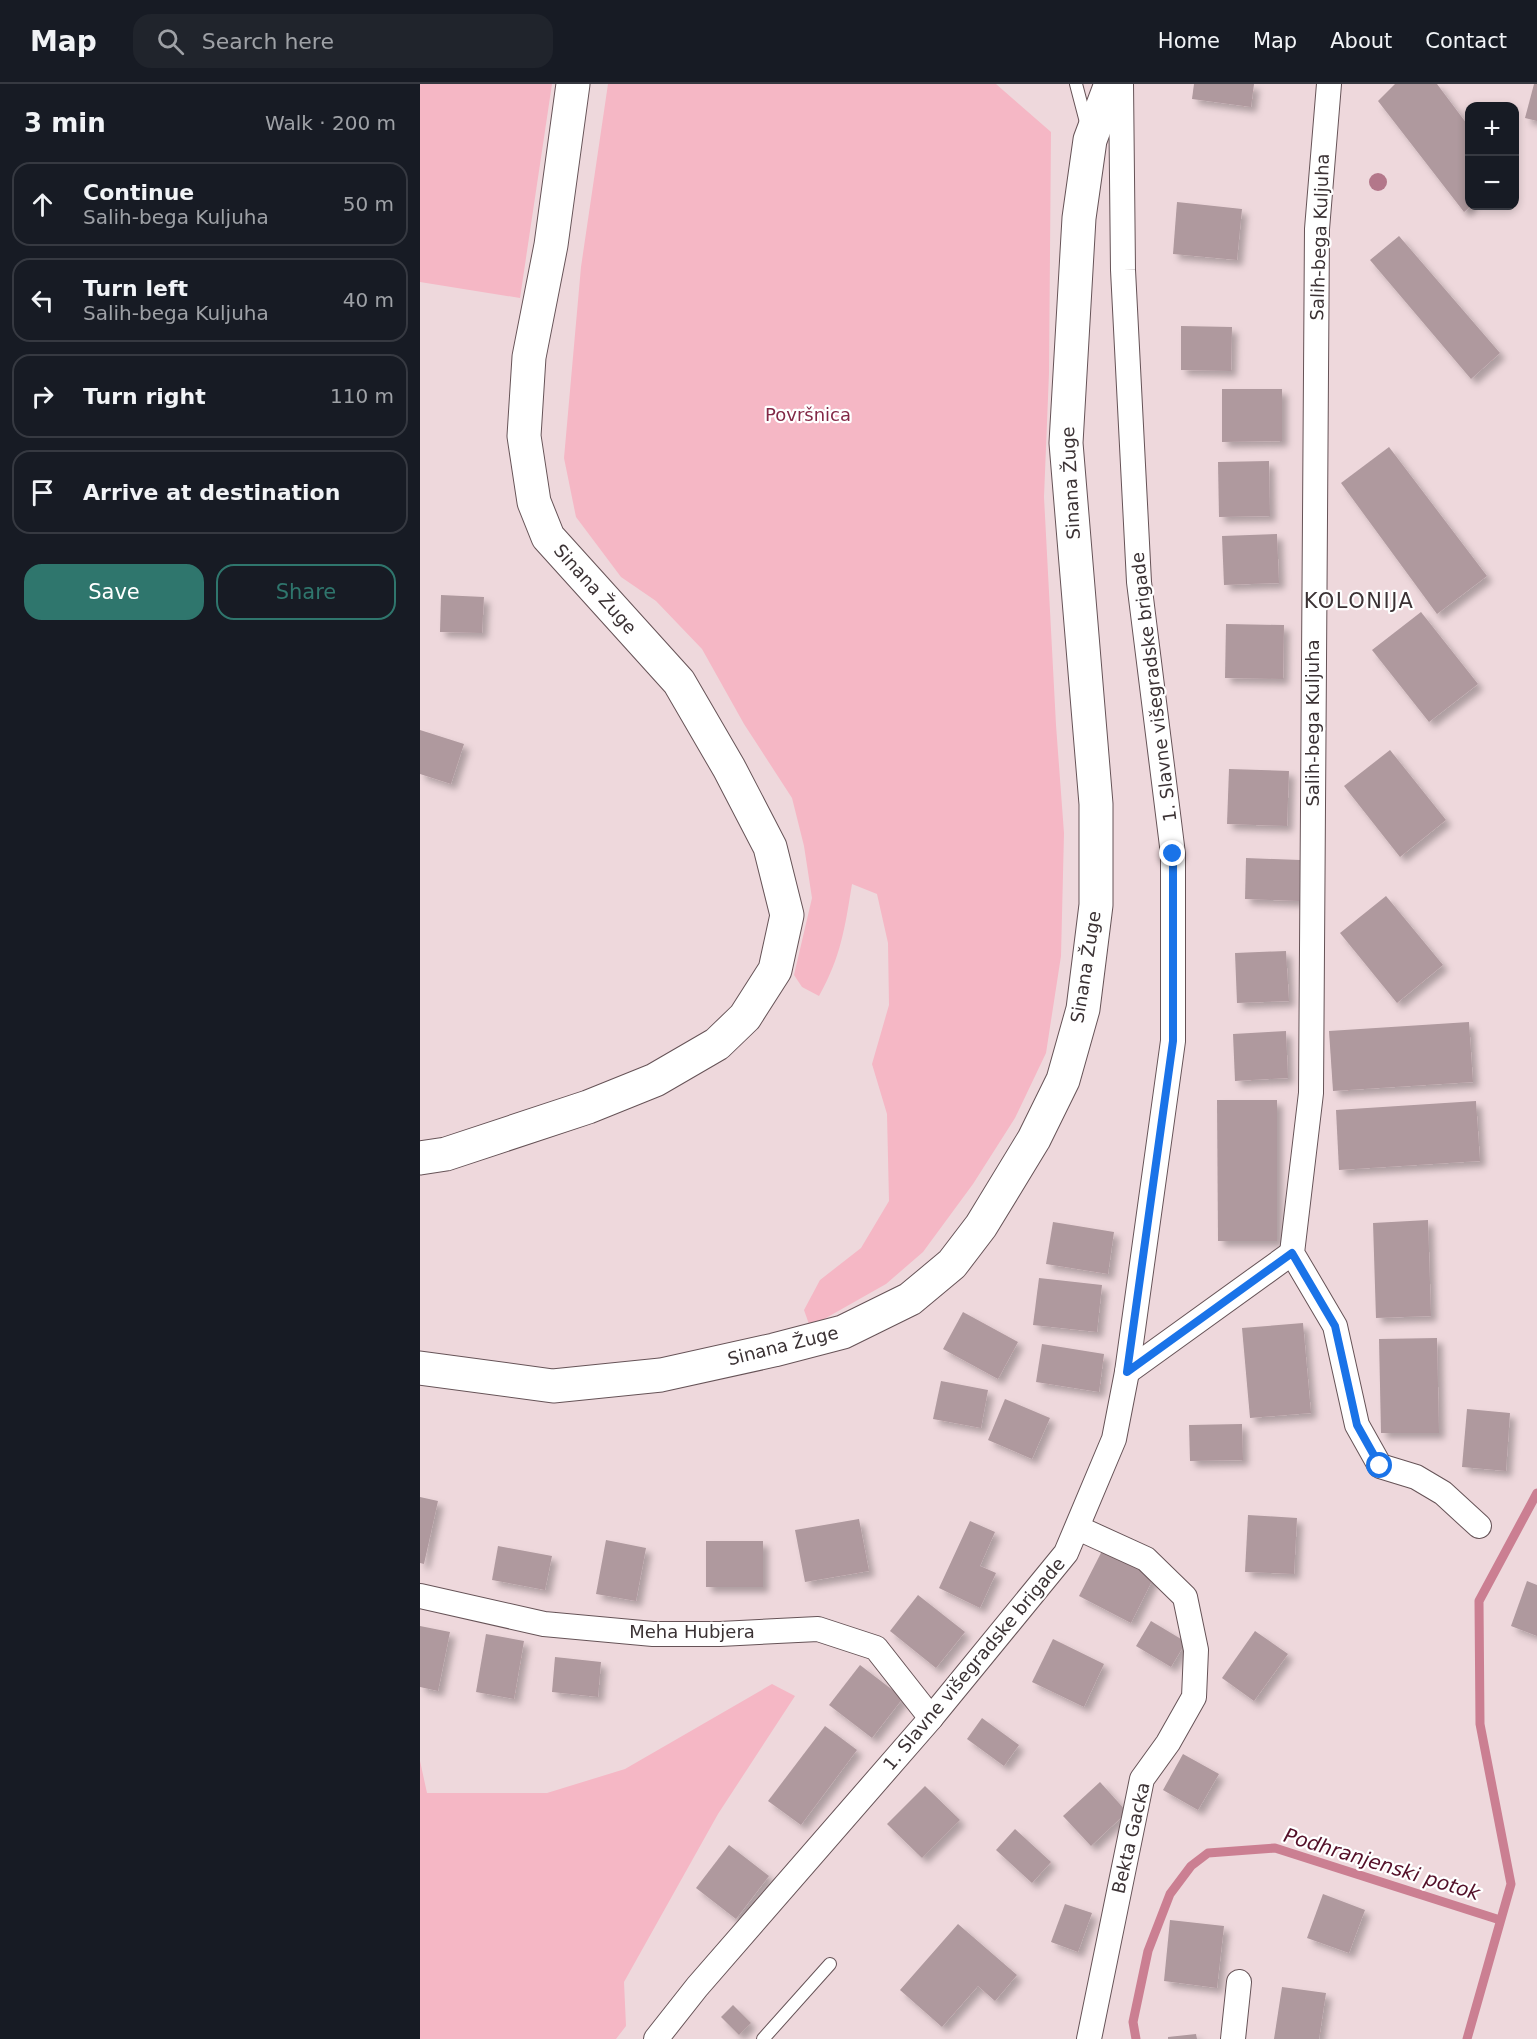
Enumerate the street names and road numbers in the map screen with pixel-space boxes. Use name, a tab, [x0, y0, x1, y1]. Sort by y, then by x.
street label: Salih-bega Kuljuha	[1306, 153, 1333, 321]
street label: Sinana Žuge	[1057, 426, 1084, 540]
street label: Sinana Žuge	[550, 540, 641, 638]
street label: 1. Slavne višegradske brigade	[1127, 551, 1180, 823]
street label: Salih-bega Kuljuha	[1302, 639, 1323, 807]
street label: Sinana Žuge	[1066, 909, 1105, 1024]
street label: Sinana Žuge	[725, 1322, 840, 1369]
street label: 1. Slavne višegradske brigade	[878, 1553, 1069, 1774]
street label: Meha Hubjera	[629, 1621, 755, 1642]
street label: Bekta Gacka	[1107, 1780, 1154, 1896]

